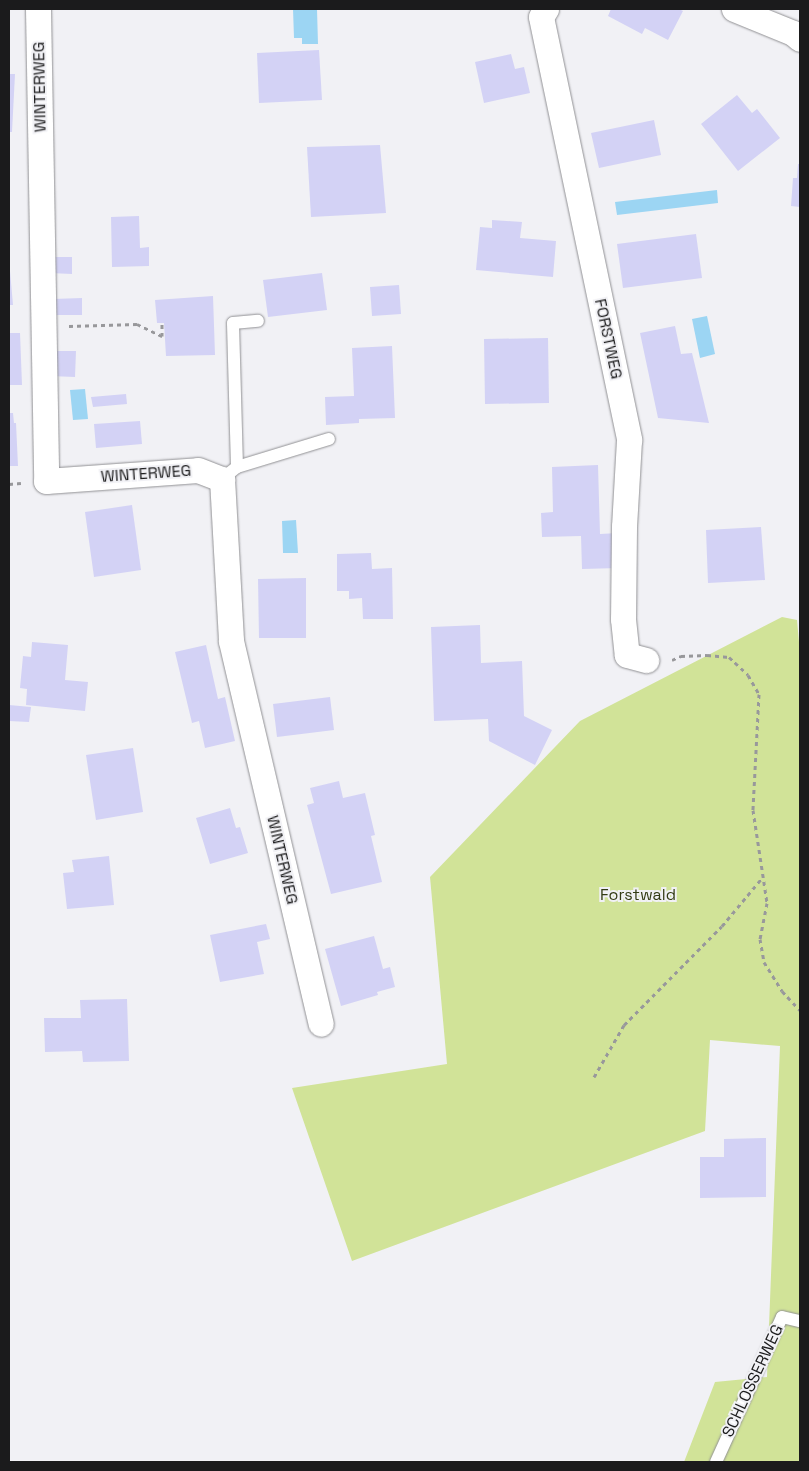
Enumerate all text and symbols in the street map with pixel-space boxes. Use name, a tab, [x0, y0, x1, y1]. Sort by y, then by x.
street label: WINTERWEG	[30, 42, 50, 132]
street label: FORSTWEG	[590, 297, 626, 381]
street label: WINTERWEG	[100, 461, 192, 487]
street label: WINTERWEG	[262, 814, 302, 906]
park label: Forstwald	[600, 885, 676, 905]
street label: SCHLOSSERWEG	[719, 1322, 787, 1440]

